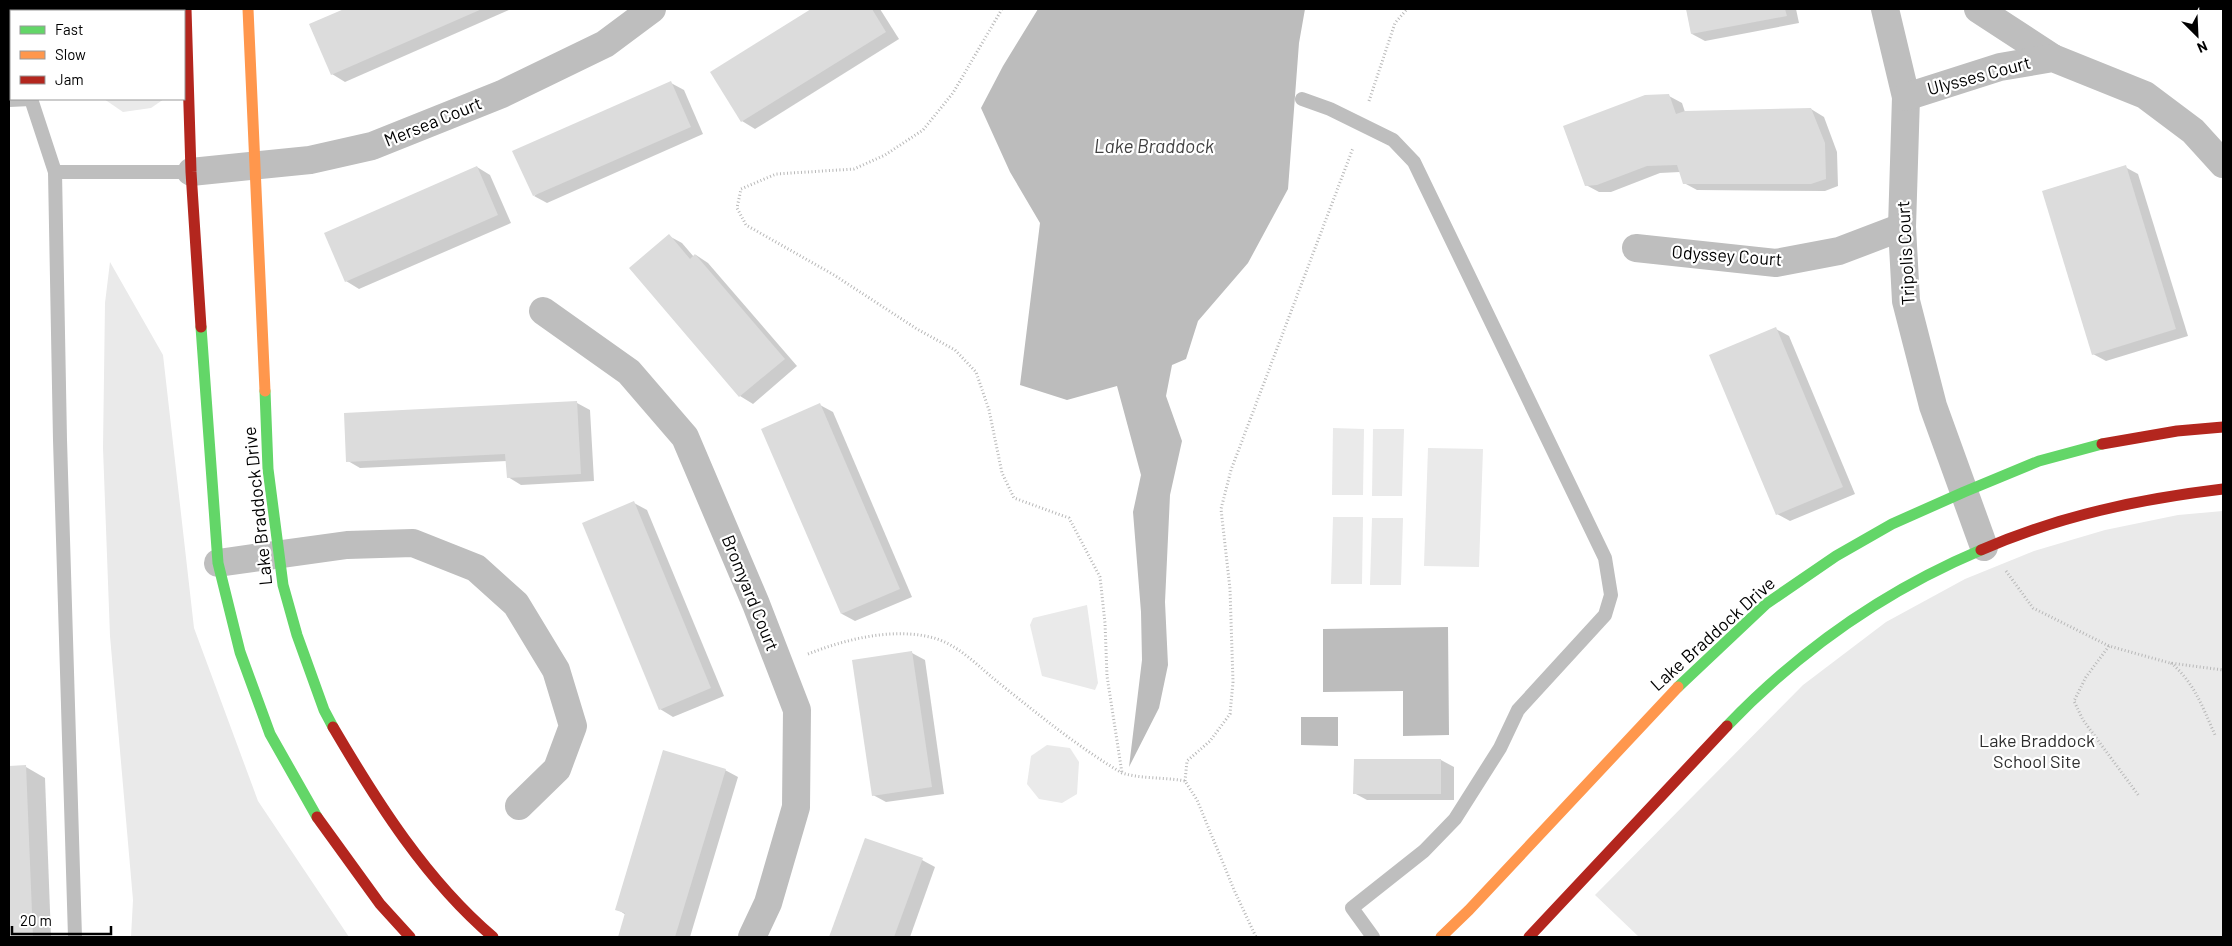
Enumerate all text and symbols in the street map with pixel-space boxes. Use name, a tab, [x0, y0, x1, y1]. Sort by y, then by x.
legend	[10, 10, 185, 100]
north arrow	[2172, 10, 2222, 60]
text: Fast	[55, 20, 83, 38]
text: N	[2195, 38, 2210, 57]
text: Slow	[55, 45, 86, 63]
street label: Ulysses Court	[1925, 51, 2033, 99]
text: Jam	[55, 70, 84, 88]
street label: Mersea Court	[380, 91, 485, 151]
water label: Lake Braddock	[1094, 134, 1215, 157]
street label: Tripolis Court	[1891, 200, 1919, 306]
street label: Odyssey Court	[1671, 240, 1783, 270]
street label: Lake Braddock Drive	[238, 425, 276, 587]
street label: Bromyard Court	[718, 531, 784, 654]
street label: Lake Braddock Drive	[1646, 572, 1779, 695]
park label: Lake Braddock School Site	[1979, 729, 2095, 772]
scale bar	[12, 904, 111, 936]
text: 20 m	[20, 911, 52, 929]

